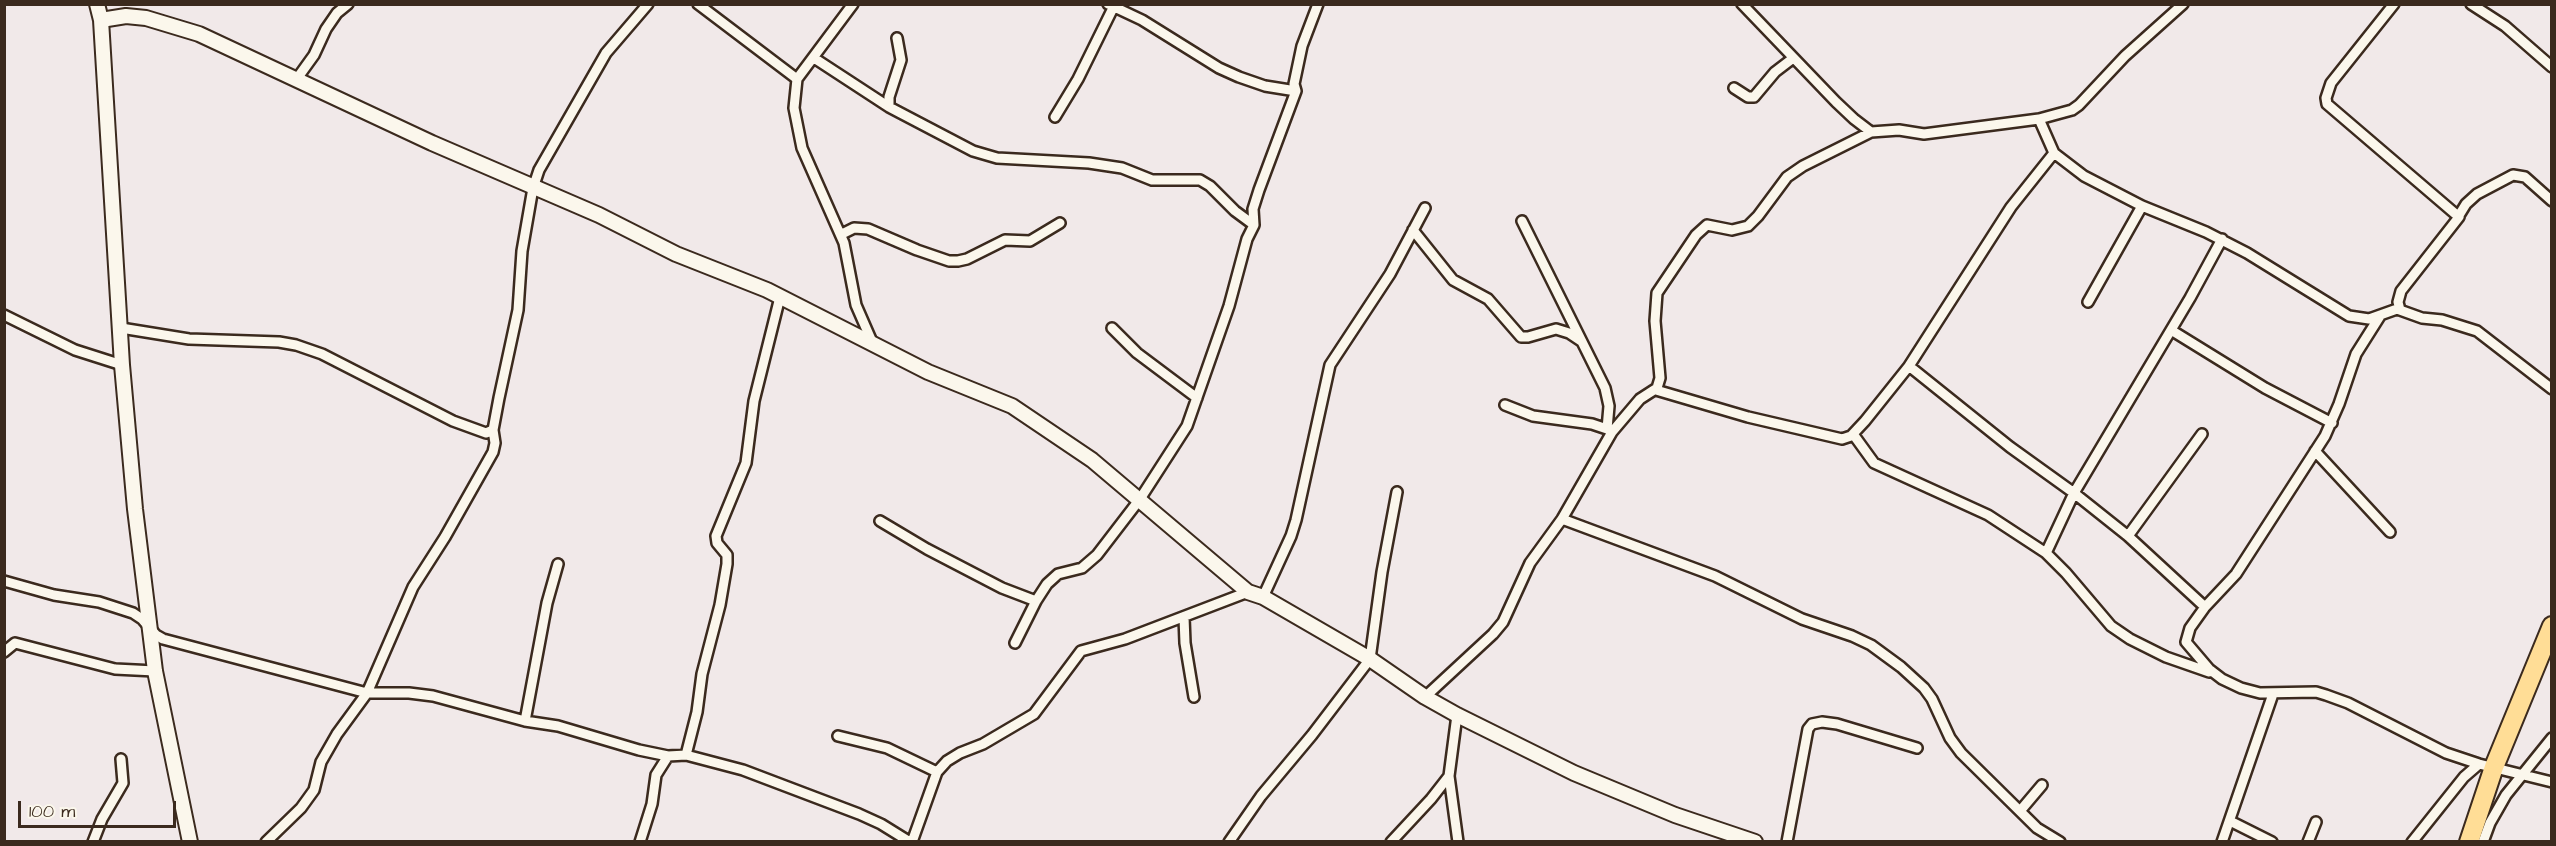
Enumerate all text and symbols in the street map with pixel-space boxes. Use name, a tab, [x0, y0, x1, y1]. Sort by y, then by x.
scale bar	[21, 789, 178, 827]
text: 100 m	[29, 799, 75, 824]

